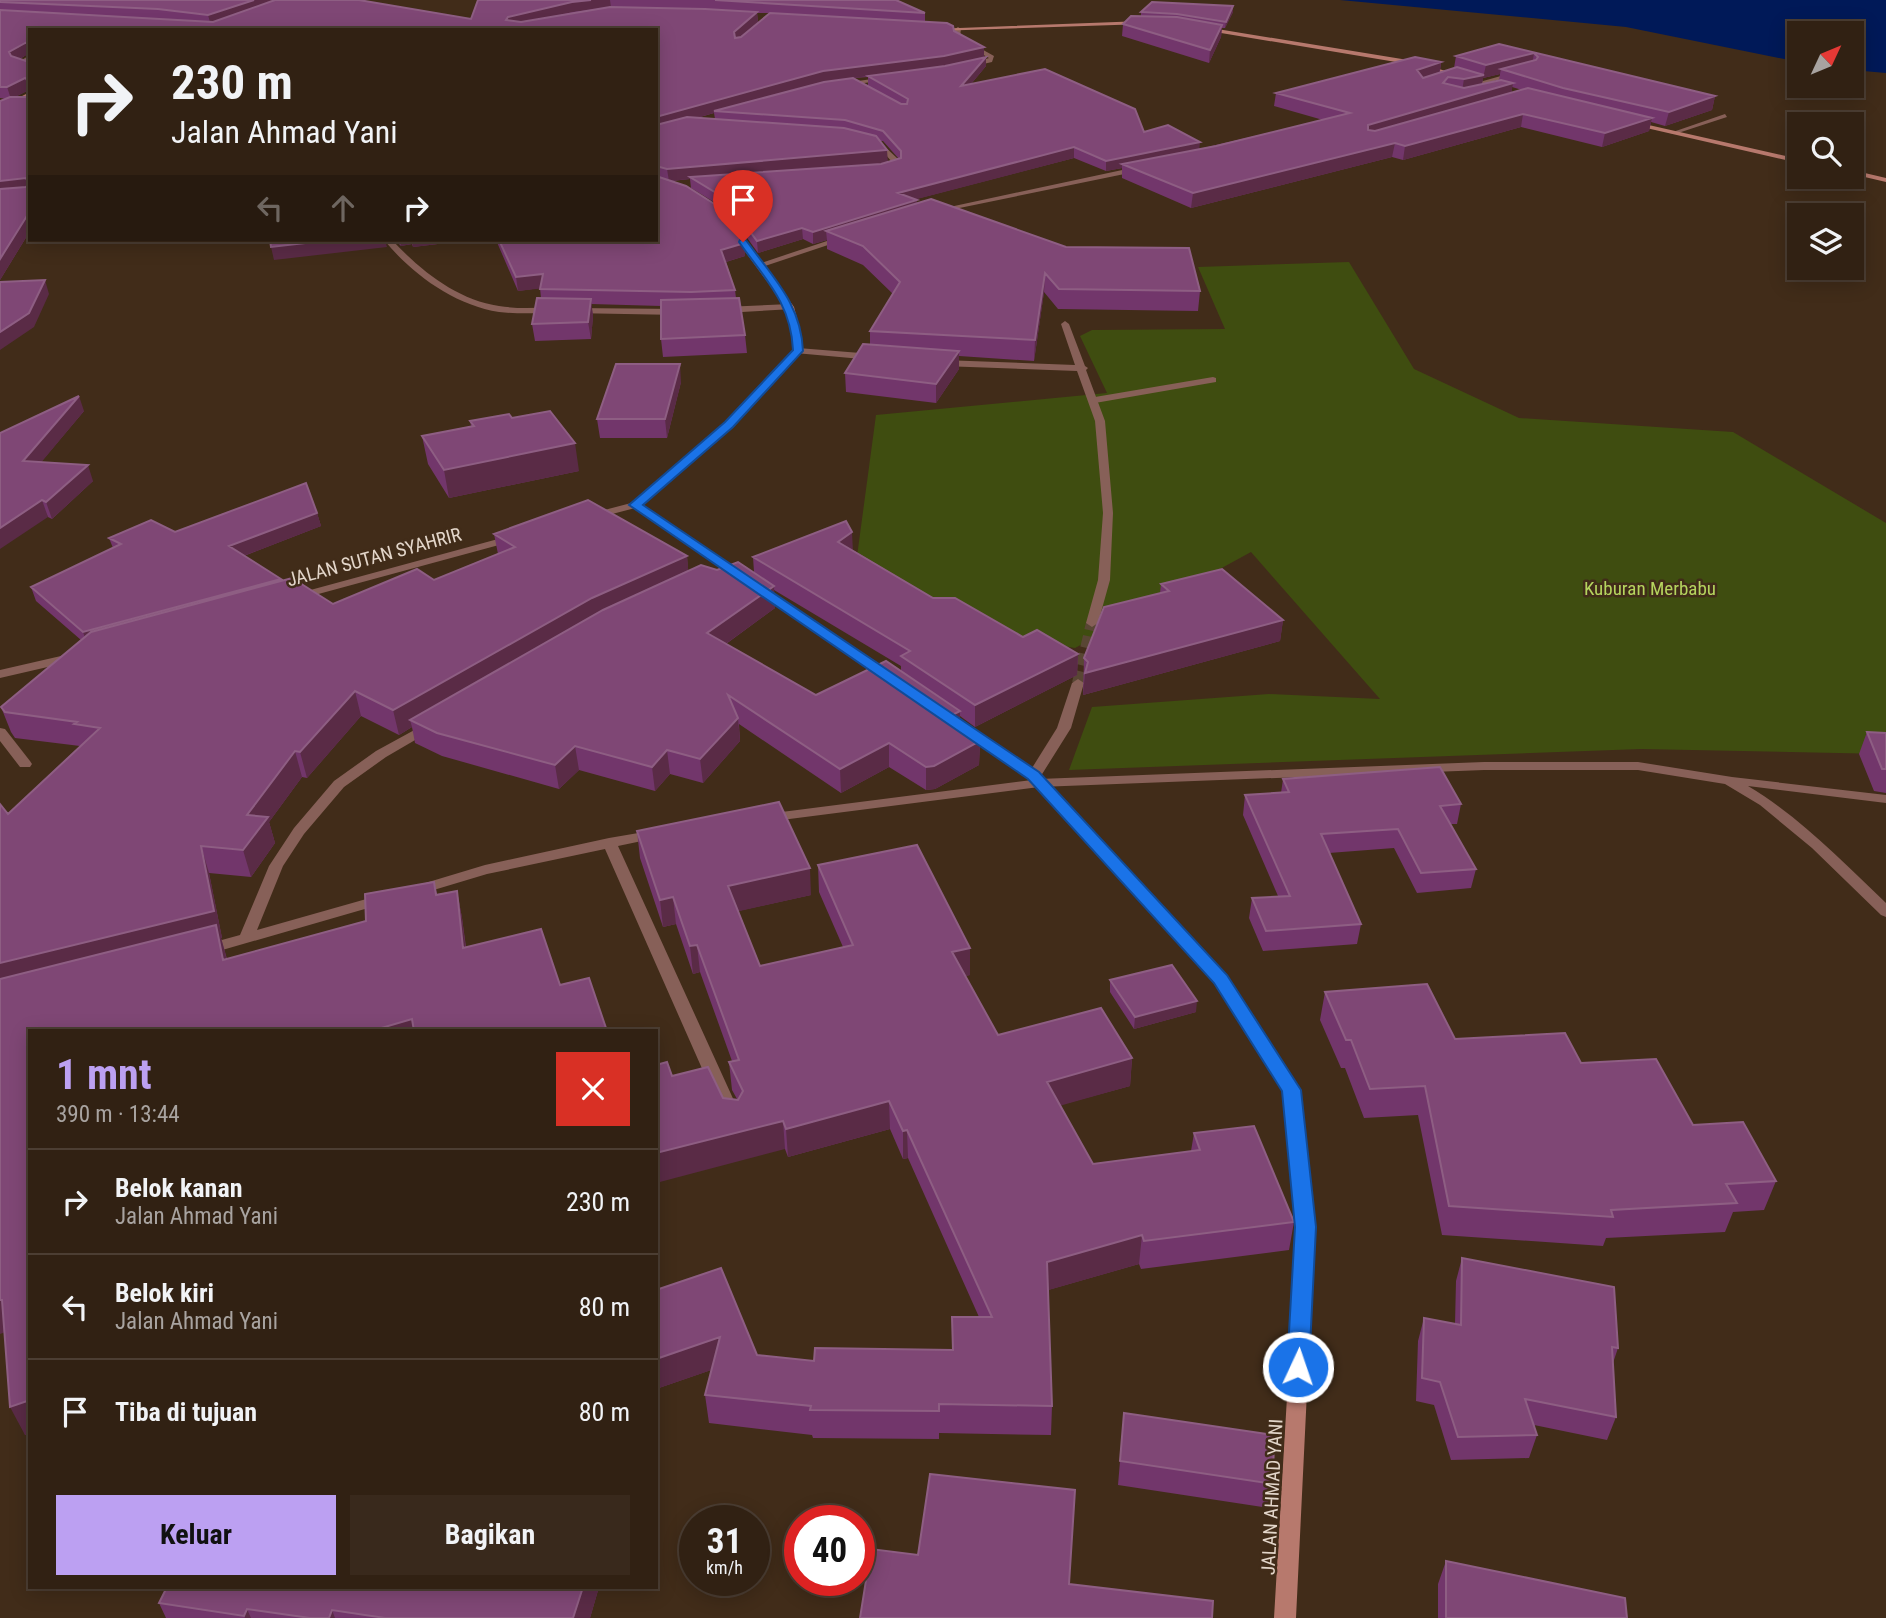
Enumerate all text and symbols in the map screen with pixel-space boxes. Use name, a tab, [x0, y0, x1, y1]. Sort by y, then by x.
north arrow	[1787, 21, 1864, 98]
map controls	[1787, 21, 1864, 280]
text: 230 m	[171, 54, 293, 111]
icon: right	[56, 56, 147, 147]
button: search	[1787, 112, 1864, 189]
text: Jalan Ahmad Yani	[171, 113, 398, 151]
pin	[713, 170, 773, 242]
icon: arrive	[724, 181, 762, 219]
icon: left	[251, 189, 289, 227]
icon: ahead	[324, 189, 362, 227]
icon: right	[397, 189, 435, 227]
button: layers	[1787, 203, 1864, 280]
street label: JALAN SUTAN SYAHRIR	[284, 523, 464, 591]
park label: Kuburan Merbabu	[1584, 577, 1716, 600]
text: 1 mnt	[56, 1050, 152, 1099]
button: close	[556, 1052, 630, 1126]
text: 390 m · 13:44	[56, 1101, 180, 1128]
text: Belok kanan	[115, 1173, 242, 1203]
icon: right	[56, 1183, 94, 1221]
text: 230 m	[566, 1187, 630, 1217]
text: Jalan Ahmad Yani	[115, 1203, 278, 1230]
text: Belok kiri	[115, 1278, 214, 1308]
icon: left	[56, 1288, 94, 1326]
text: 80 m	[579, 1292, 630, 1322]
text: Jalan Ahmad Yani	[115, 1308, 278, 1335]
position arrow	[1261, 1330, 1335, 1404]
icon: arrive	[56, 1393, 94, 1431]
text: Tiba di tujuan	[115, 1397, 257, 1427]
text: 80 m	[579, 1397, 630, 1427]
street label: JALAN AHMAD YANI	[1256, 1418, 1288, 1576]
button: Keluar	[56, 1495, 336, 1575]
button: Bagikan	[350, 1495, 630, 1575]
speed limit sign: 40	[784, 1505, 875, 1596]
text: 31	[707, 1521, 742, 1562]
text: km/h	[706, 1557, 743, 1578]

